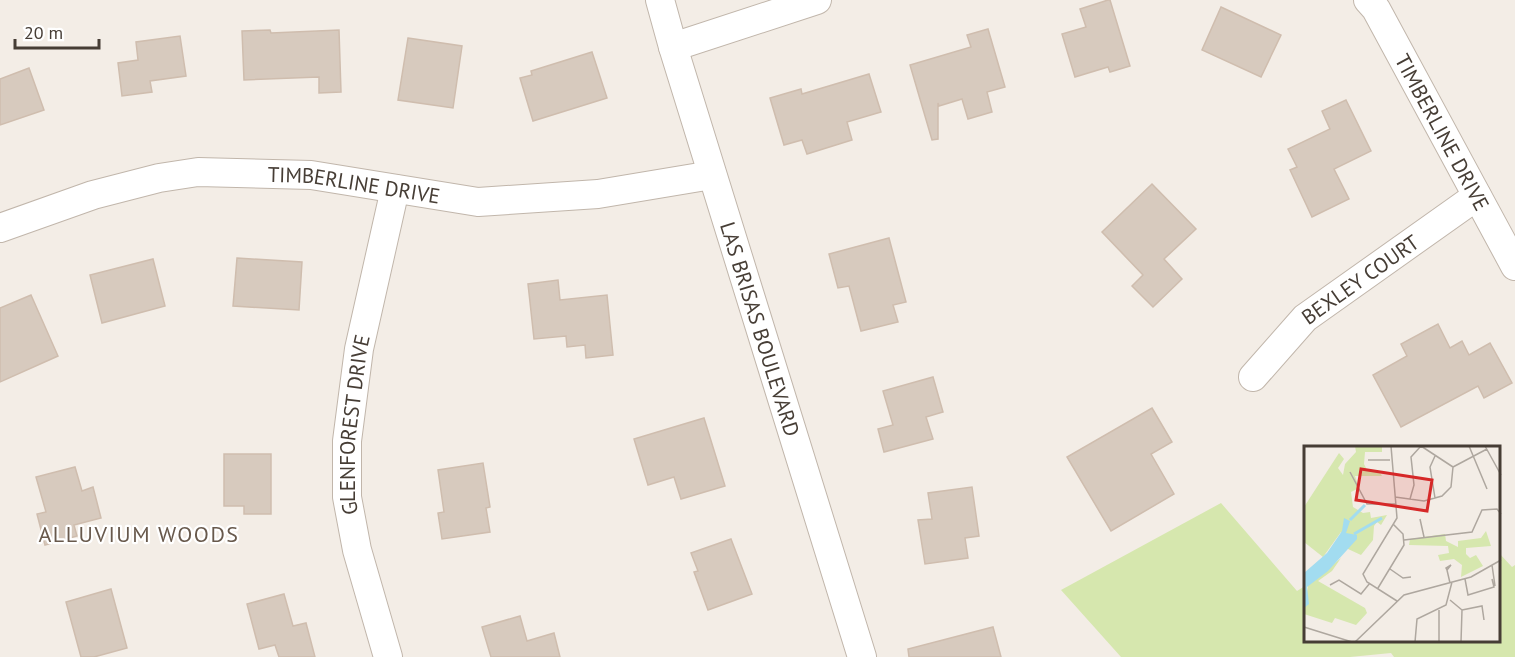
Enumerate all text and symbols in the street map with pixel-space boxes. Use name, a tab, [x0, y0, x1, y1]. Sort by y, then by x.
scale bar	[15, 12, 99, 50]
text: 20 m	[24, 21, 63, 44]
street label: TIMBERLINE DRIVE	[1389, 49, 1496, 215]
street label: TIMBERLINE DRIVE	[267, 160, 442, 209]
street label: LAS BRISAS BOULEVARD	[714, 218, 806, 440]
street label: BEXLEY COURT	[1296, 228, 1424, 330]
street label: GLENFOREST DRIVE	[334, 332, 375, 517]
inset map	[1304, 446, 1500, 642]
district label: ALLUVIUM WOODS	[38, 520, 240, 548]

